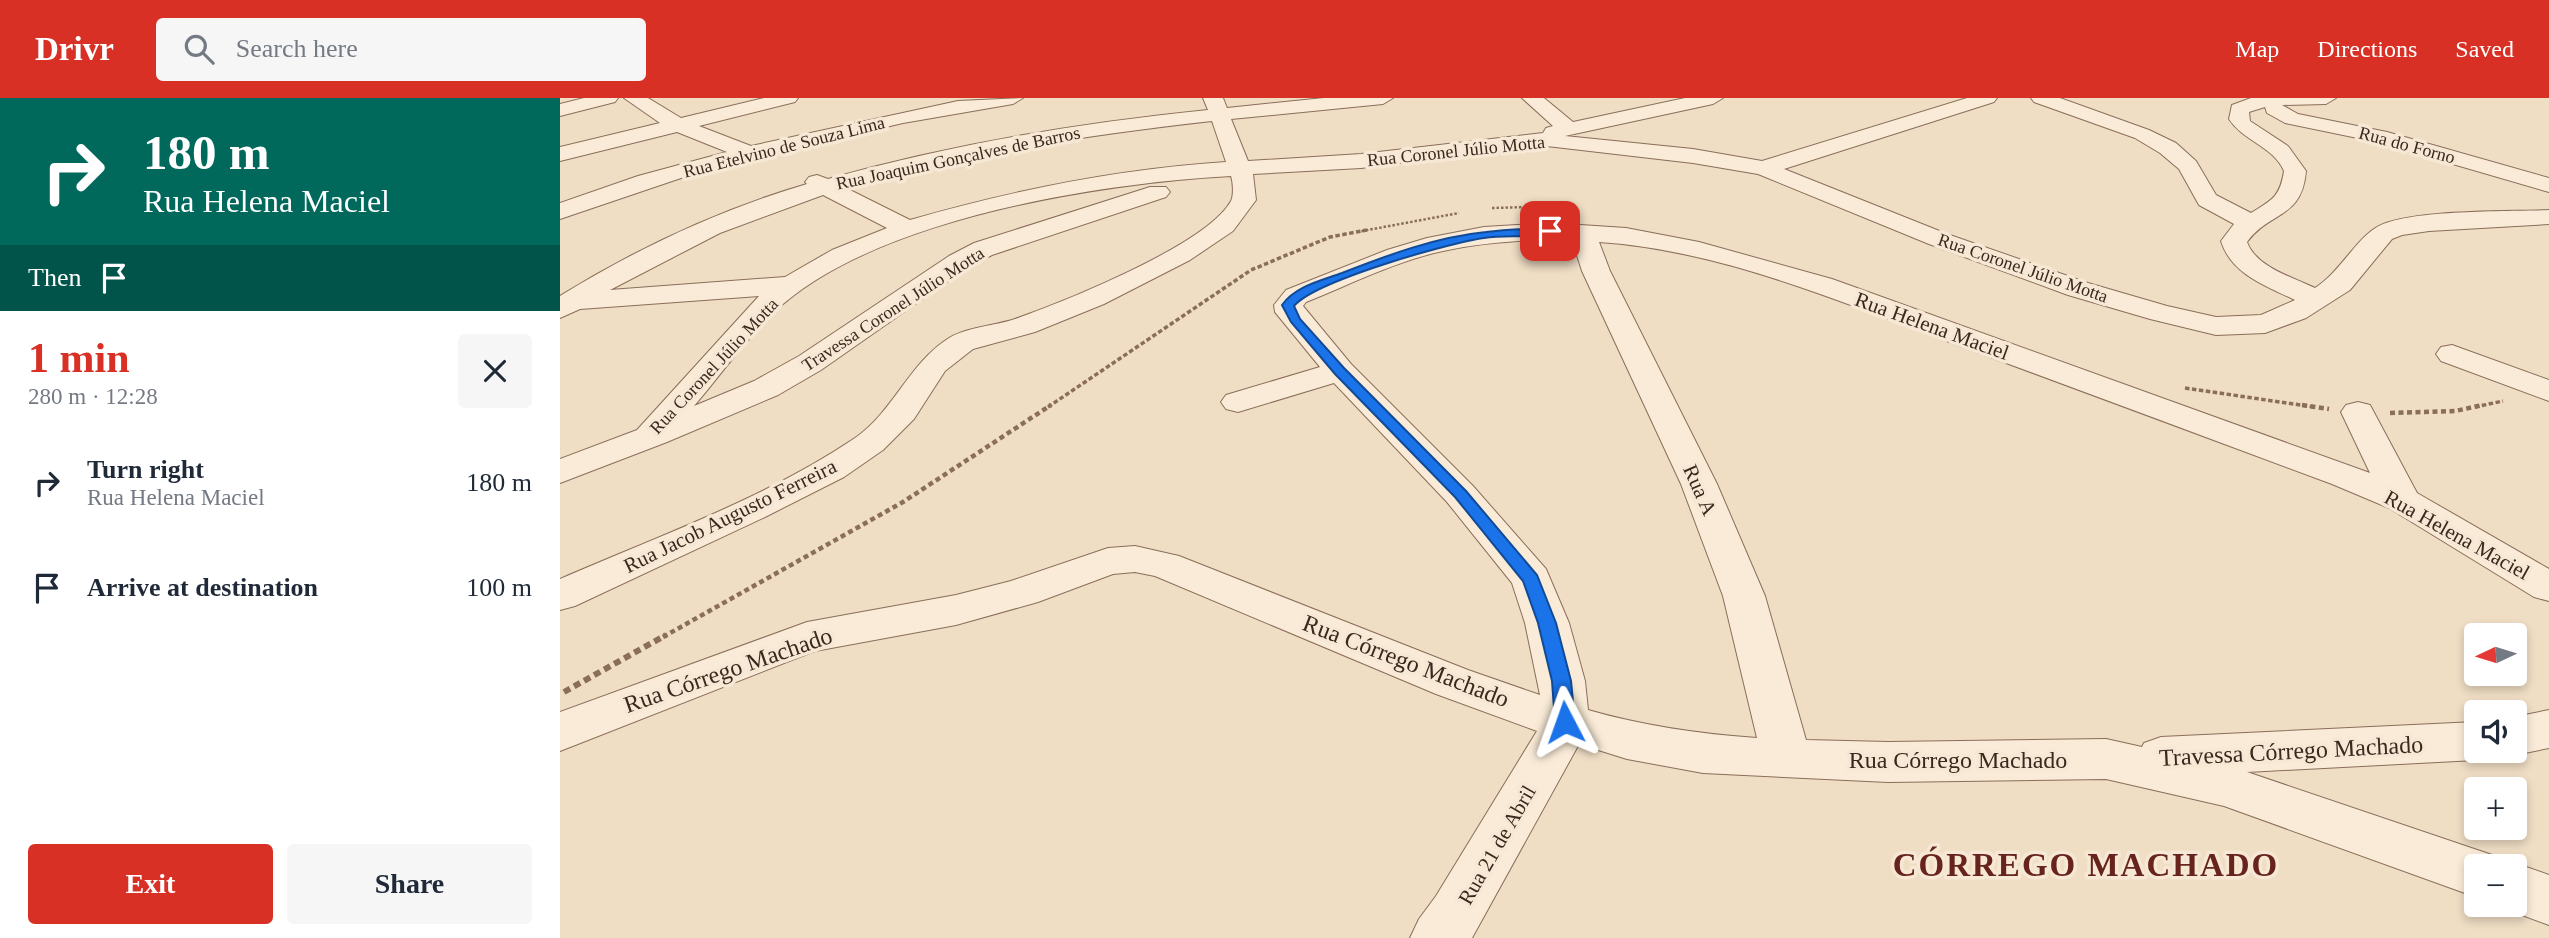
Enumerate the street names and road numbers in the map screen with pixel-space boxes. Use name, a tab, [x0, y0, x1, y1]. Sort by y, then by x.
street label: Rua Etelvino de Souza Lima	[681, 112, 887, 182]
street label: Rua Joaquim Gonçalves de Barros	[834, 122, 1082, 194]
street label: Rua do Forno	[2357, 123, 2457, 167]
street label: Rua Coronel Júlio Motta	[1366, 132, 1546, 170]
street label: Rua Coronel Júlio Motta	[1935, 229, 2111, 307]
street label: Travessa Coronel Júlio Motta	[798, 243, 988, 375]
street label: Rua Helena Maciel	[1852, 287, 2012, 365]
street label: Rua Coronel Júlio Motta	[646, 294, 782, 438]
street label: Rua Jacob Augusto Ferreira	[620, 454, 841, 578]
street label: Rua A	[1678, 461, 1722, 520]
street label: Rua Helena Maciel	[2380, 485, 2534, 585]
street label: Rua Córrego Machado	[1299, 610, 1513, 712]
street label: Rua Córrego Machado	[620, 622, 836, 718]
street label: Travessa Córrego Machado	[2158, 731, 2424, 771]
street label: Rua Córrego Machado	[1849, 747, 2067, 773]
street label: Rua 21 de Abril	[1453, 781, 1541, 909]

